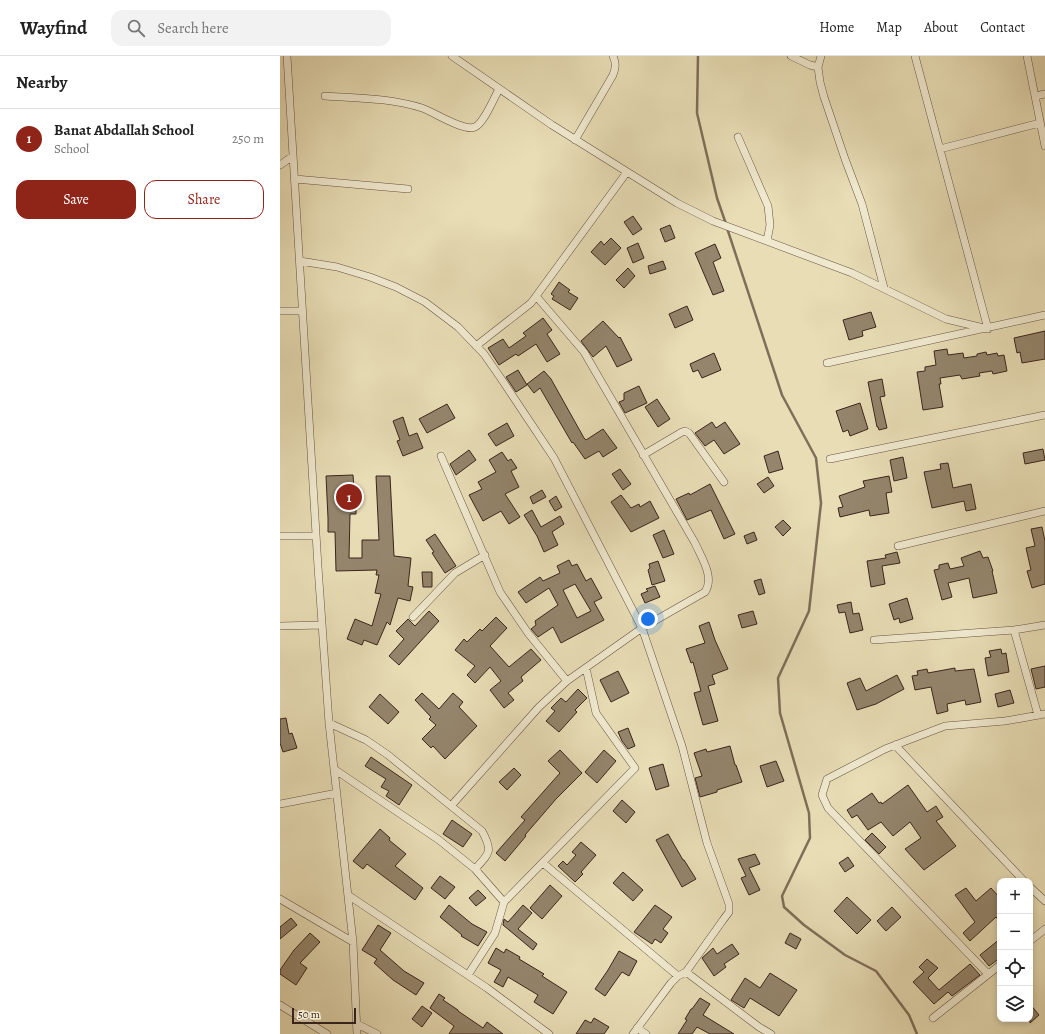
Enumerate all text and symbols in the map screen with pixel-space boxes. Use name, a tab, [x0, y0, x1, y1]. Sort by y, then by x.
search box	[111, 10, 391, 46]
text: Wayfind	[20, 15, 87, 41]
icon: search	[125, 17, 147, 39]
text: Search here	[157, 18, 229, 38]
text: Home	[819, 18, 854, 37]
text: Map	[876, 18, 902, 37]
text: About	[924, 18, 958, 37]
text: Contact	[980, 18, 1025, 37]
text: Nearby	[16, 71, 67, 94]
text: Banat Abdallah School	[54, 120, 194, 140]
text: 1	[27, 130, 31, 147]
text: 250 m	[232, 130, 264, 147]
text: School	[54, 140, 89, 157]
button: Save	[16, 180, 136, 219]
button: Share	[144, 180, 264, 219]
pin: 1	[336, 482, 362, 512]
your location	[638, 609, 658, 629]
map controls	[997, 878, 1033, 1022]
button: +	[997, 878, 1033, 914]
button: −	[997, 914, 1033, 950]
button: locate	[997, 950, 1033, 986]
button: layers	[997, 986, 1033, 1022]
scale bar	[292, 1006, 356, 1025]
text: 50 m	[298, 1007, 320, 1022]

